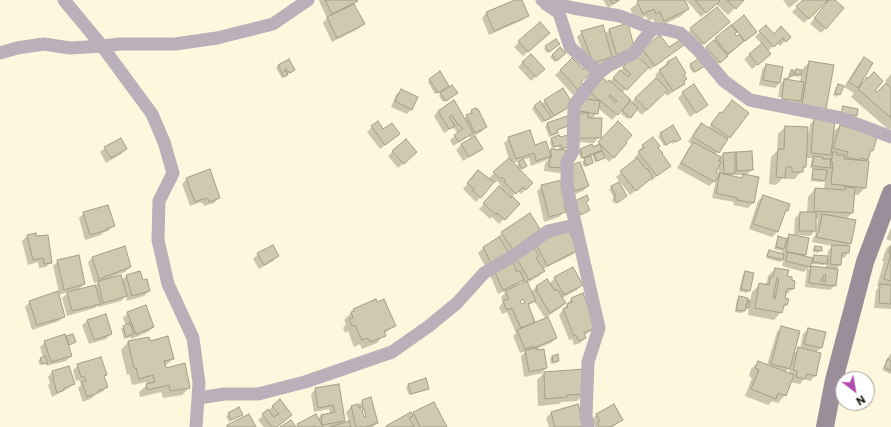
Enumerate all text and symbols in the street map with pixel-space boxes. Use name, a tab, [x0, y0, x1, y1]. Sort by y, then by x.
north arrow	[835, 371, 875, 411]
text: N	[854, 393, 868, 409]

